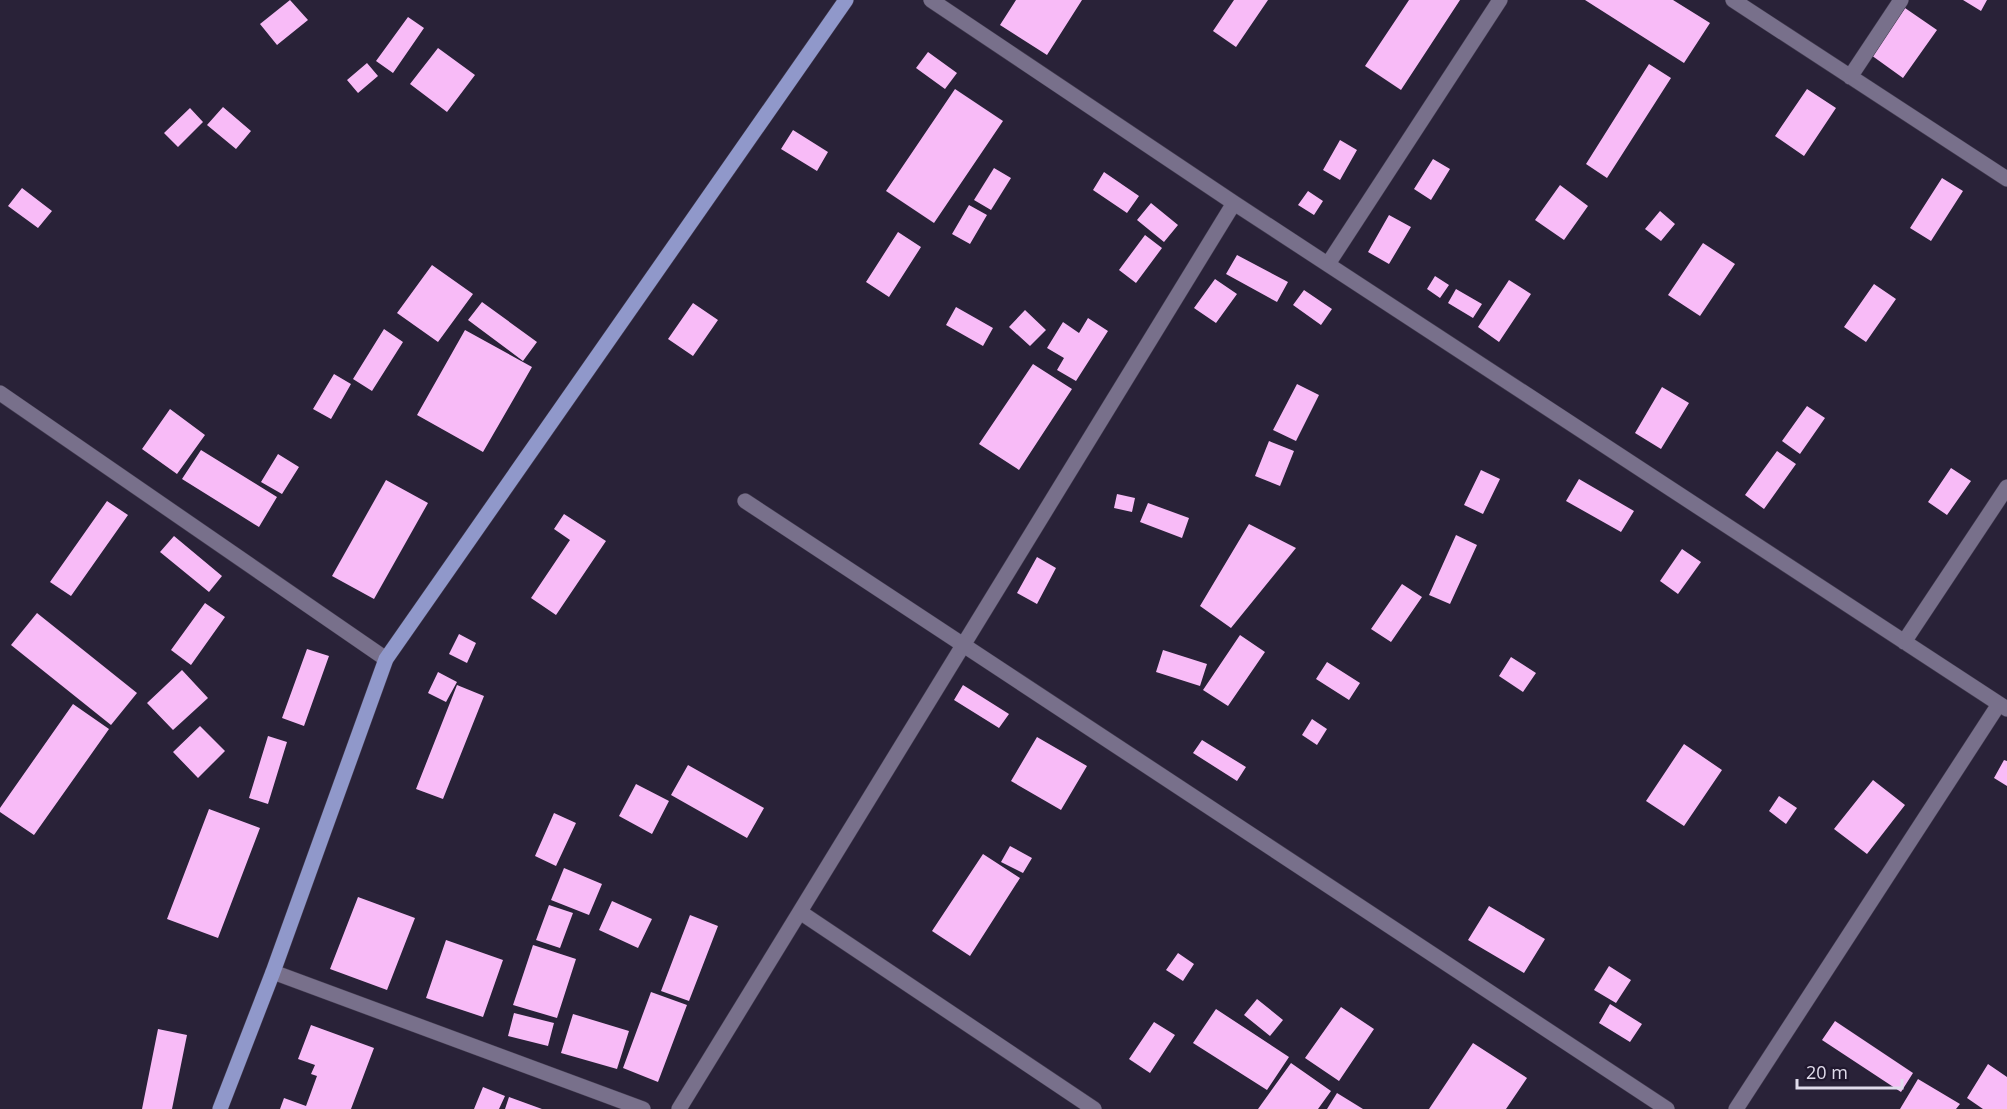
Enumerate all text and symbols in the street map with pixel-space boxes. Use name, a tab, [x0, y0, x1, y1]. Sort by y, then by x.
scale bar	[1797, 1052, 1902, 1090]
text: 20 m	[1806, 1060, 1848, 1084]

